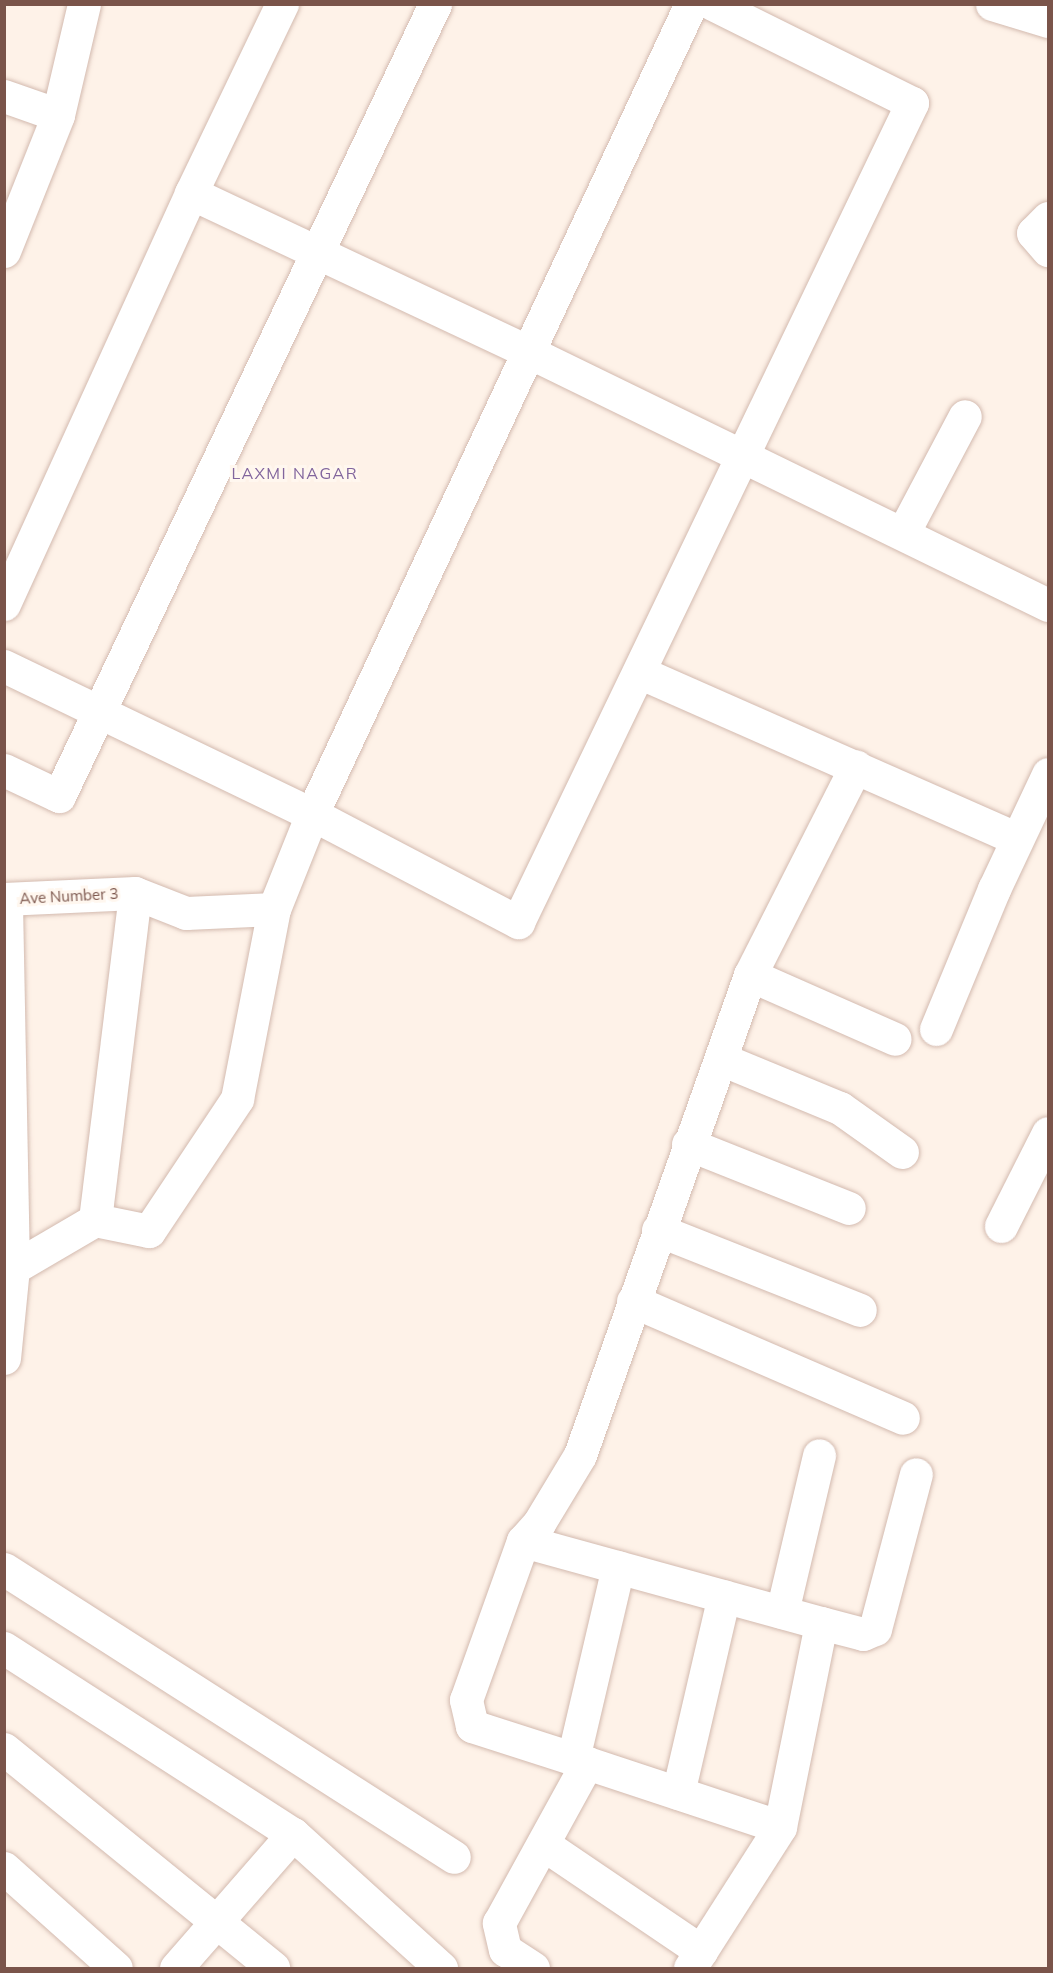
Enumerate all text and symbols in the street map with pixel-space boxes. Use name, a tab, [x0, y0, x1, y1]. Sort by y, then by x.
district label: LAXMI NAGAR	[232, 463, 358, 483]
street label: Ave Number 3	[19, 884, 119, 908]

